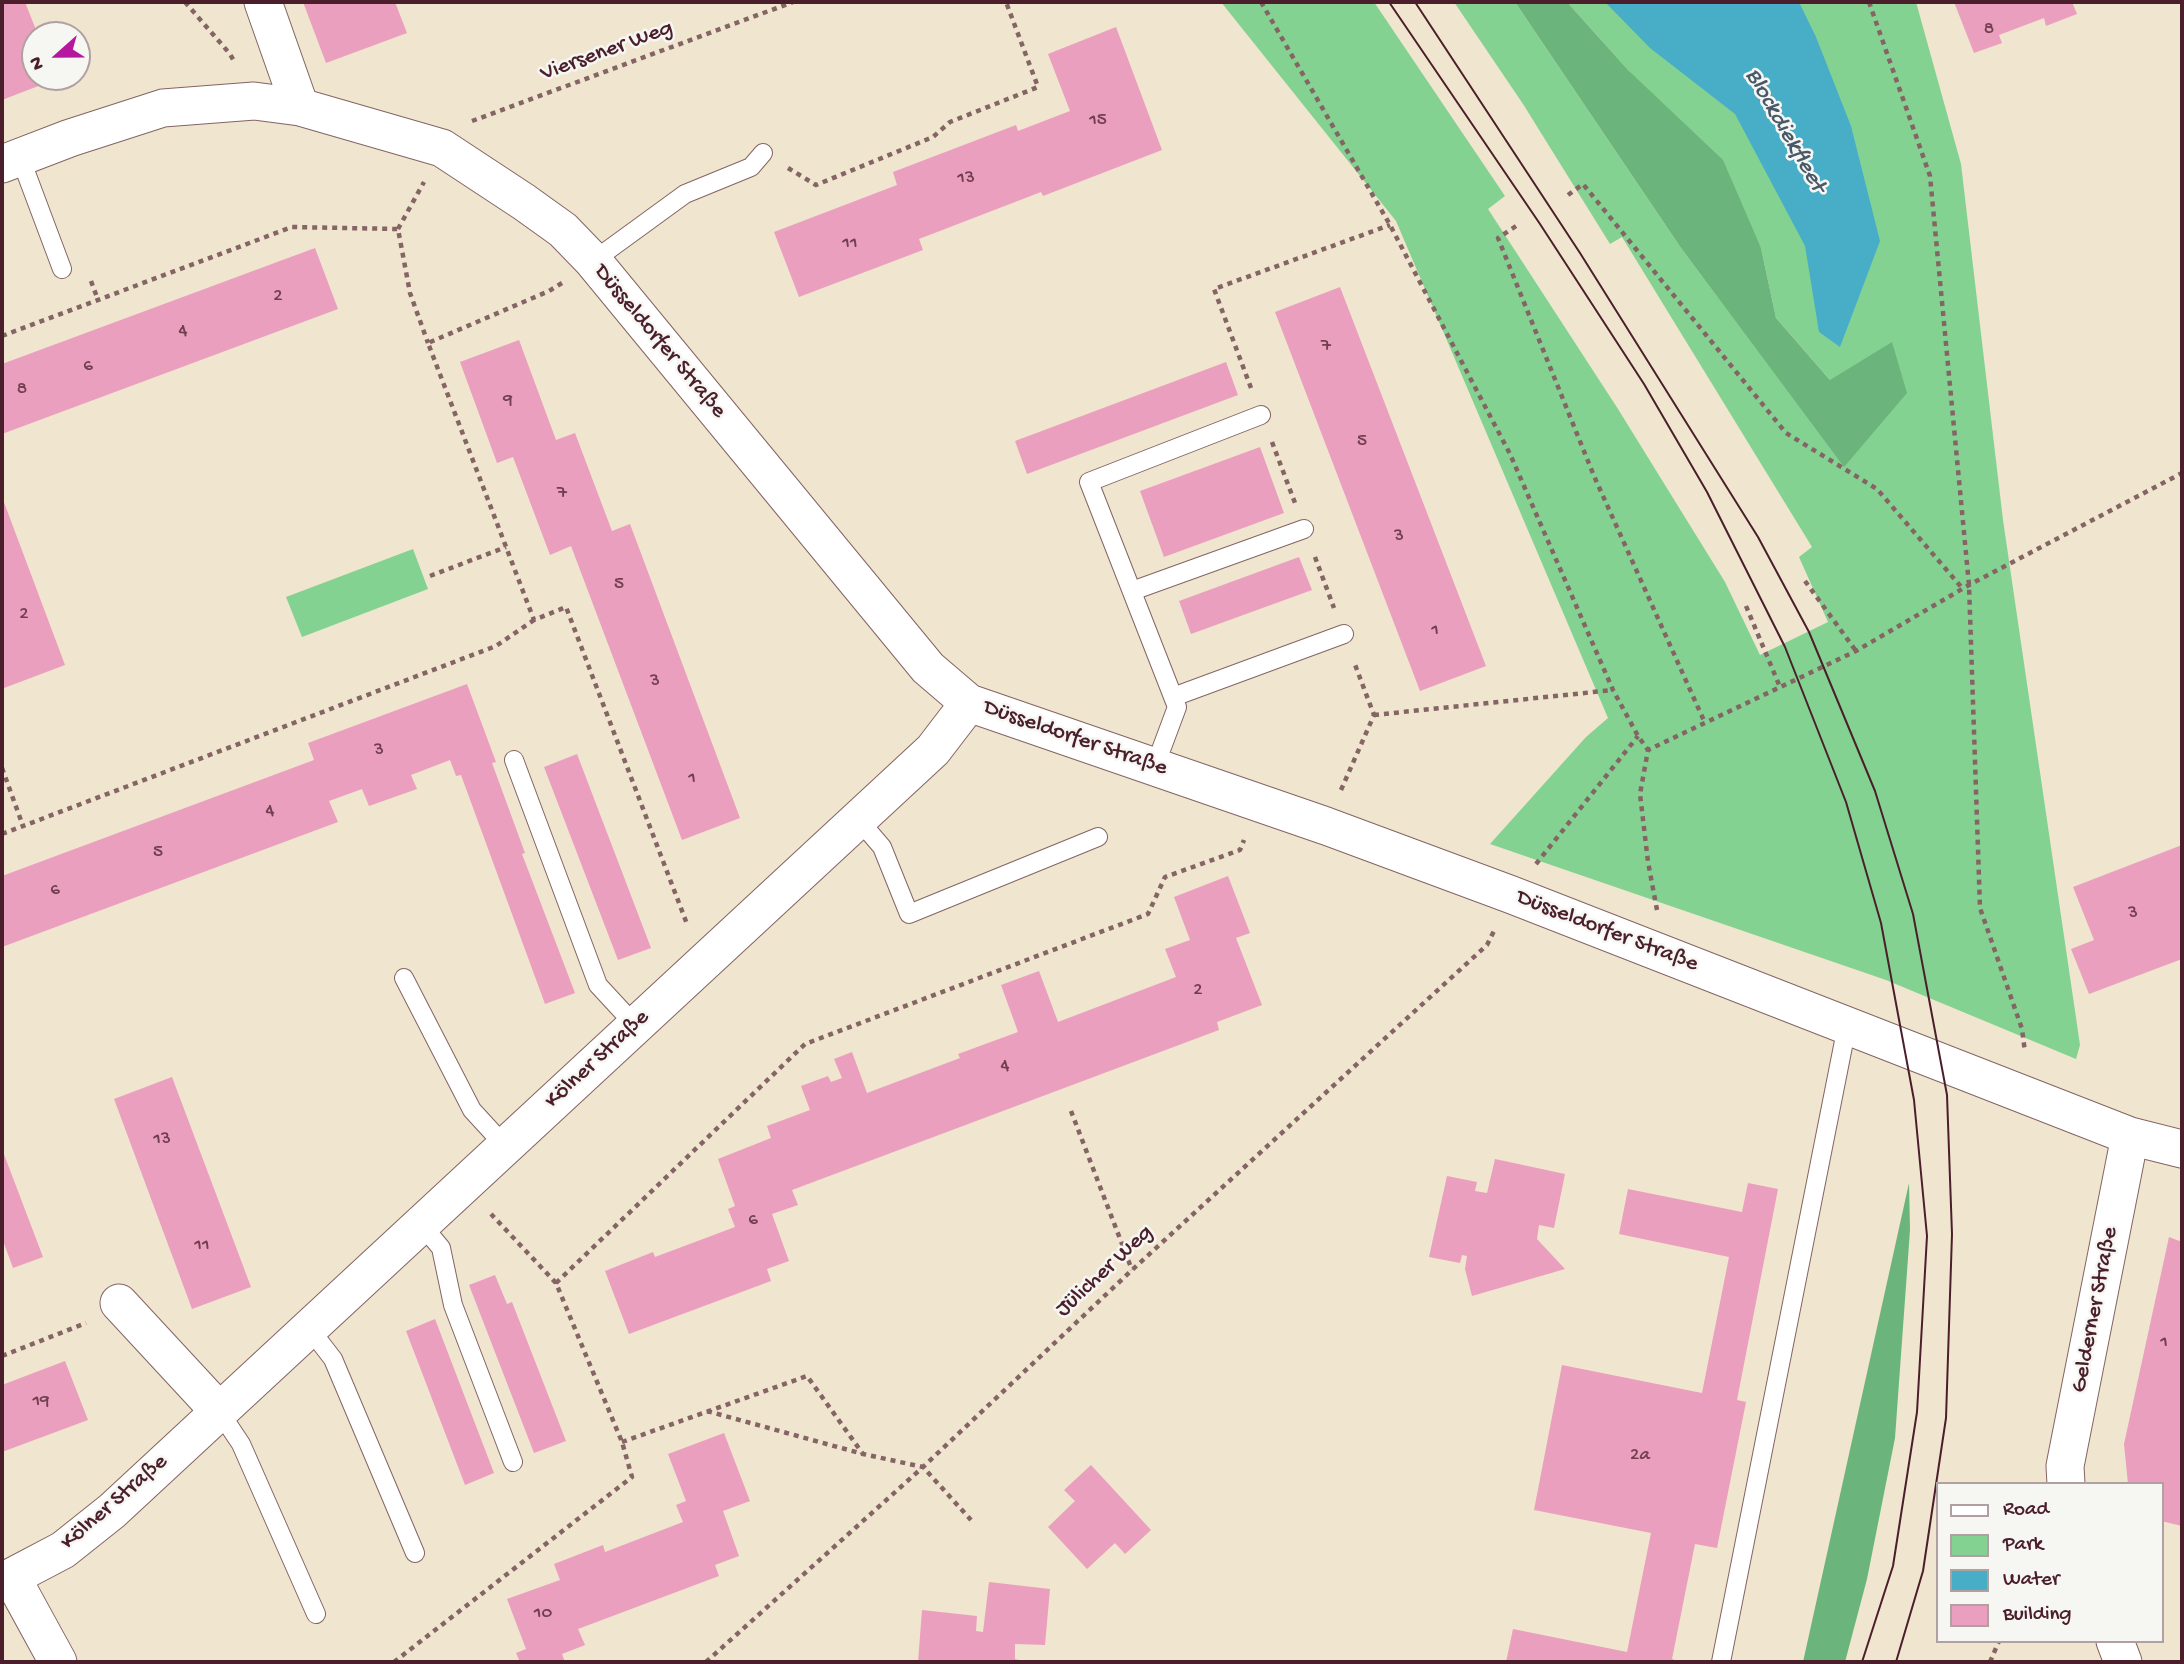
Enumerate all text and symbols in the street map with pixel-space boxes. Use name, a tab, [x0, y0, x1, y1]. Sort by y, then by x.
street label: Viersener Weg	[537, 15, 677, 89]
house number: 8	[1984, 19, 1994, 41]
north arrow	[21, 21, 91, 91]
text: N	[25, 53, 51, 73]
water label: Blockdiekfleet	[1737, 64, 1831, 198]
house number: 15	[1089, 110, 1107, 132]
house number: 13	[957, 168, 975, 190]
house number: 11	[842, 233, 858, 255]
street label: Düsseldorfer Straße	[587, 259, 731, 425]
house number: 2	[273, 286, 283, 308]
house number: 4	[179, 321, 187, 343]
house number: 7	[1321, 336, 1331, 358]
house number: 6	[83, 356, 93, 378]
house number: 8	[17, 379, 27, 401]
house number: 9	[503, 390, 513, 412]
house number: 5	[1357, 431, 1367, 453]
house number: 7	[557, 483, 567, 505]
house number: 3	[1394, 526, 1404, 548]
house number: 5	[614, 574, 624, 596]
house number: 2	[19, 604, 29, 626]
house number: 1	[1431, 620, 1439, 642]
house number: 3	[650, 671, 660, 693]
street label: Düsseldorfer Straße	[979, 695, 1171, 783]
house number: 3	[374, 740, 384, 762]
house number: 1	[688, 768, 696, 790]
house number: 4	[266, 801, 274, 823]
house number: 5	[153, 842, 163, 864]
house number: 6	[50, 880, 60, 902]
street label: Düsseldorfer Straße	[1512, 885, 1702, 979]
house number: 3	[2128, 903, 2138, 925]
house number: 2	[1193, 980, 1203, 1002]
street label: Kölner Straße	[540, 1005, 656, 1115]
house number: 4	[1001, 1056, 1009, 1078]
house number: 13	[153, 1129, 171, 1151]
house number: 6	[748, 1210, 758, 1232]
street label: Jülicher Weg	[1051, 1220, 1159, 1324]
street label: Gelderner Straße	[2066, 1225, 2126, 1395]
house number: 11	[194, 1235, 210, 1257]
house number: 1	[2160, 1332, 2168, 1354]
house number: 19	[32, 1391, 50, 1413]
house number: 2a	[1630, 1445, 1650, 1467]
street label: Kölner Straße	[56, 1449, 174, 1557]
legend	[1936, 1482, 2163, 1643]
text: Road	[2003, 1498, 2049, 1523]
text: Park	[2003, 1533, 2043, 1558]
text: Water	[2003, 1568, 2059, 1593]
house number: 10	[534, 1603, 552, 1625]
text: Building	[2003, 1603, 2072, 1628]

